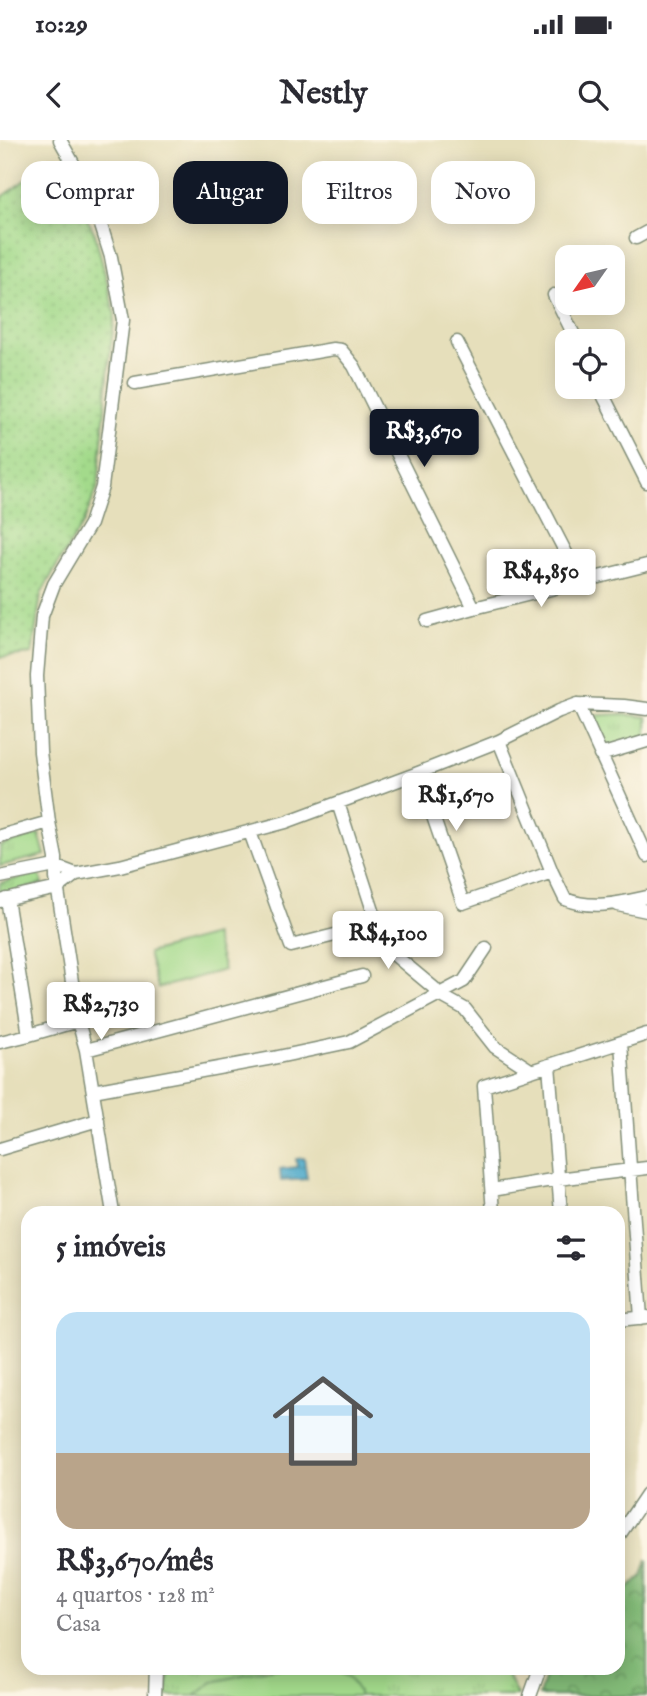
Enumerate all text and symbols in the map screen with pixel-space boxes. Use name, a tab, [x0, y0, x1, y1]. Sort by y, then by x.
text: 10:29	[35, 8, 88, 41]
text: Nestly	[280, 74, 367, 115]
icon: back	[35, 76, 73, 114]
icon: search	[574, 76, 612, 114]
chip: Comprar	[21, 161, 159, 224]
chip: Alugar	[173, 161, 288, 224]
chip: Filtros	[302, 161, 417, 224]
chip: Novo	[431, 161, 535, 224]
north arrow	[555, 245, 625, 315]
map controls	[555, 245, 625, 399]
button: locate	[555, 329, 625, 399]
pin: R$3,670	[359, 410, 489, 469]
text: R$3,670	[386, 417, 462, 446]
pin: R$4,850	[476, 550, 606, 609]
text: R$4,850	[503, 557, 579, 586]
pin: R$1,670	[391, 774, 521, 833]
text: R$1,670	[418, 781, 494, 810]
pin: R$4,100	[323, 912, 453, 971]
text: R$4,100	[348, 919, 428, 948]
pin: R$2,730	[36, 982, 166, 1042]
text: R$2,730	[63, 990, 139, 1019]
text: 5 imóveis	[56, 1229, 166, 1267]
icon: filters	[552, 1229, 590, 1267]
icon: home	[260, 1358, 386, 1484]
text: R$3,670/mês	[56, 1543, 214, 1581]
text: 4 quartos · 128 m²	[56, 1581, 215, 1610]
text: Casa	[56, 1610, 100, 1639]

